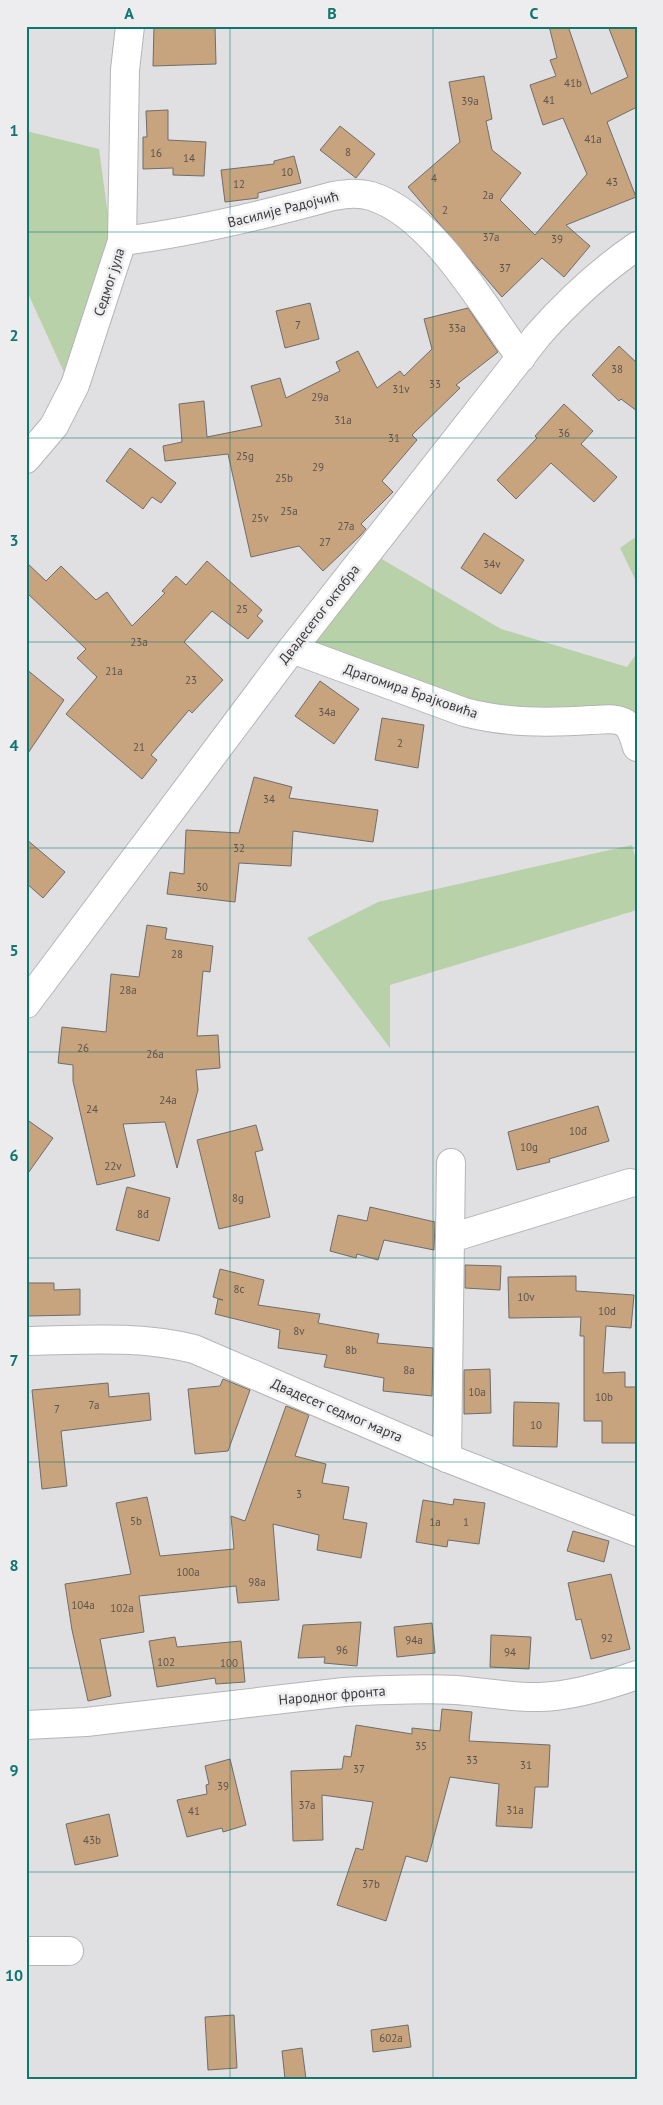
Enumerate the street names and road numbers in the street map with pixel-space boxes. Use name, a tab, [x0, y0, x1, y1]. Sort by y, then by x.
street label: Василије Радојчић	[226, 187, 340, 231]
street label: Седмог јула	[89, 245, 129, 319]
street label: Двадесетог октобра	[275, 561, 363, 667]
street label: Драгомира Брајковића	[342, 660, 480, 722]
street label: Двадесет седмог марта	[269, 1374, 405, 1446]
street label: Народног фронта	[278, 1681, 386, 1709]

